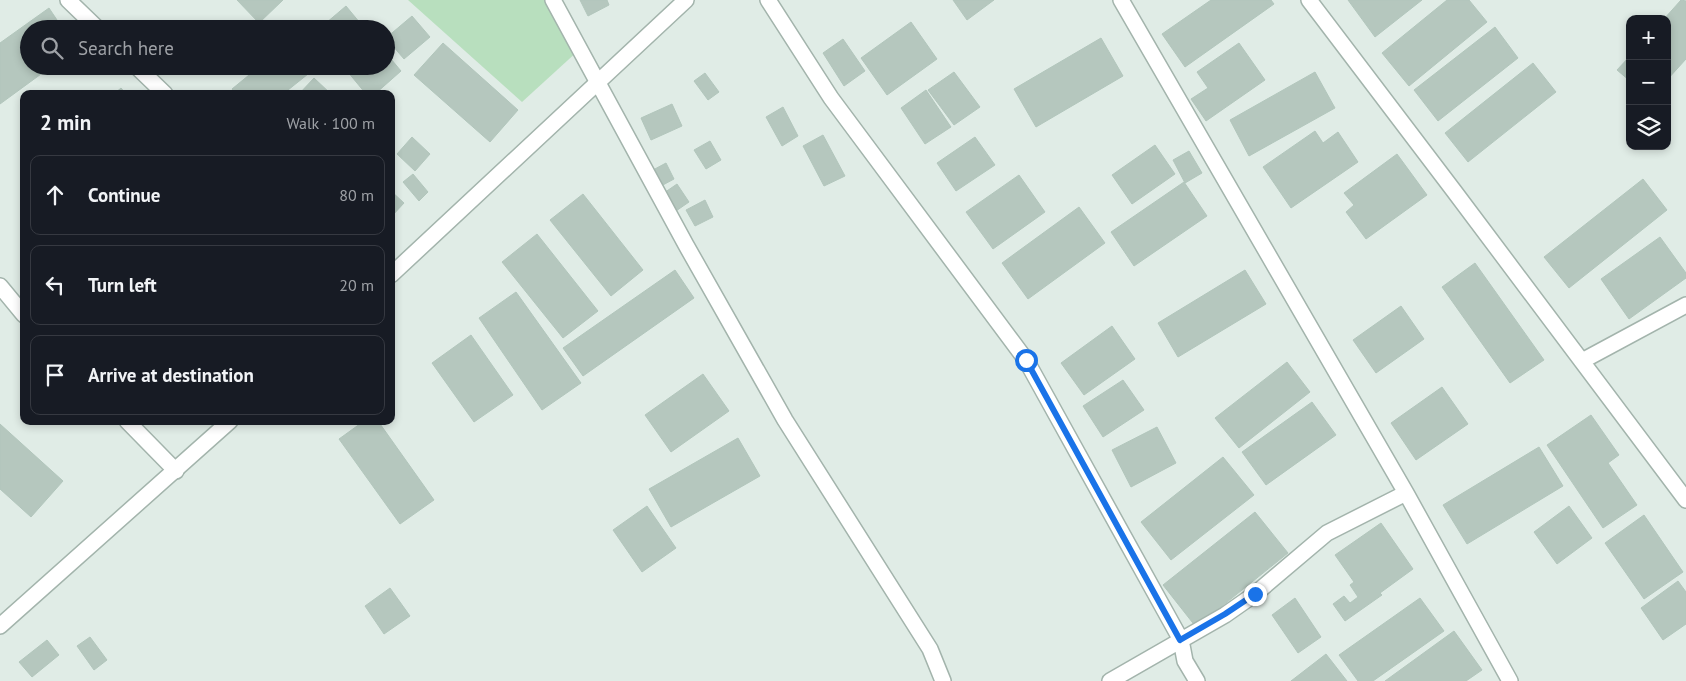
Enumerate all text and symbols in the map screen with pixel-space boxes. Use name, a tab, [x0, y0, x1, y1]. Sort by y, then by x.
map controls	[1626, 15, 1671, 150]
button: +	[1626, 15, 1671, 60]
search box	[20, 20, 395, 75]
icon: search	[38, 34, 66, 62]
text: Search here	[78, 36, 174, 60]
button: −	[1626, 60, 1671, 105]
button: layers	[1626, 105, 1671, 150]
text: 2 min	[40, 109, 91, 136]
text: Walk · 100 m	[286, 113, 375, 133]
icon: ahead	[41, 181, 69, 209]
text: Continue	[88, 183, 160, 207]
text: 80 m	[339, 185, 374, 205]
icon: left	[41, 271, 69, 299]
text: Turn left	[88, 273, 157, 297]
text: 20 m	[339, 275, 374, 295]
route start	[1015, 349, 1038, 372]
icon: arrive	[41, 361, 69, 389]
text: Arrive at destination	[88, 363, 254, 387]
route end	[1244, 583, 1267, 606]

